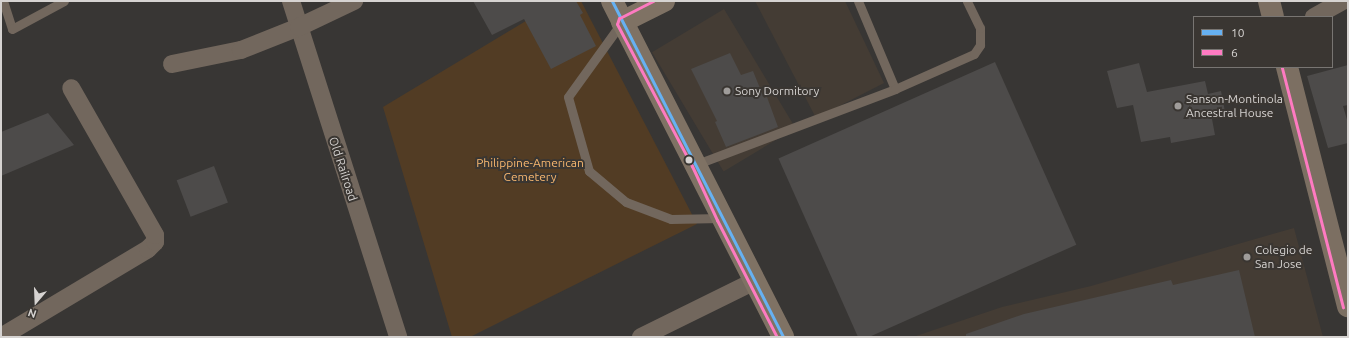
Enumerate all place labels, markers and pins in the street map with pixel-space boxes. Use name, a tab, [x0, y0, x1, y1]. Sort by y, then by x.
place label: Sony Dormitory	[735, 84, 819, 98]
marker: Sony Dormitory	[722, 86, 732, 96]
place label: Sanson-Montinola Ancestral House	[1186, 92, 1283, 120]
marker: Sanson-Montinola Ancestral House	[1173, 101, 1183, 111]
unlabelled marker	[684, 155, 694, 165]
place label: Colegio de San Jose	[1255, 243, 1312, 271]
marker: Colegio de San Jose	[1242, 252, 1252, 262]

